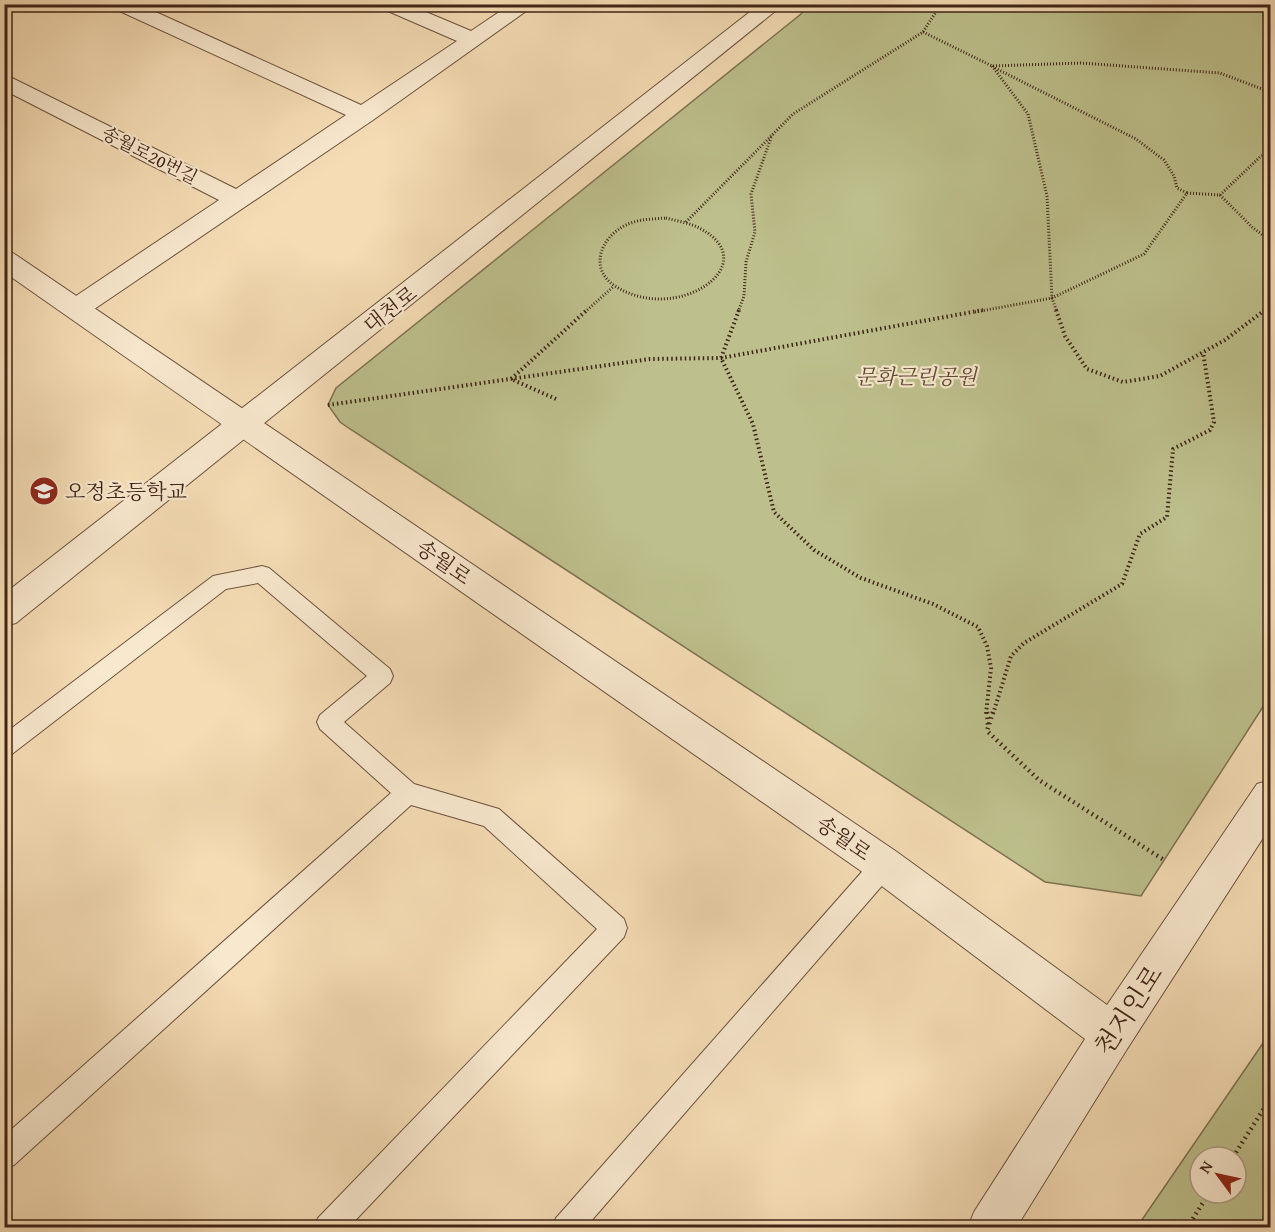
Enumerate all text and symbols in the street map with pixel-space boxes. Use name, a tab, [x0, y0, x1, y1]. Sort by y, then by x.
street label: 송월로20번길	[97, 119, 203, 191]
street label: 대천로	[356, 278, 424, 340]
park label: 문화근린공원	[855, 361, 979, 392]
school or university icon: 오정초등학교	[28, 475, 60, 507]
place label: 오정초등학교	[65, 476, 187, 507]
street label: 송월로	[410, 532, 478, 592]
street label: 송월로	[810, 808, 878, 868]
street label: 천지인로	[1084, 957, 1172, 1063]
north arrow	[1188, 1145, 1248, 1205]
text: N	[1192, 1156, 1219, 1178]

